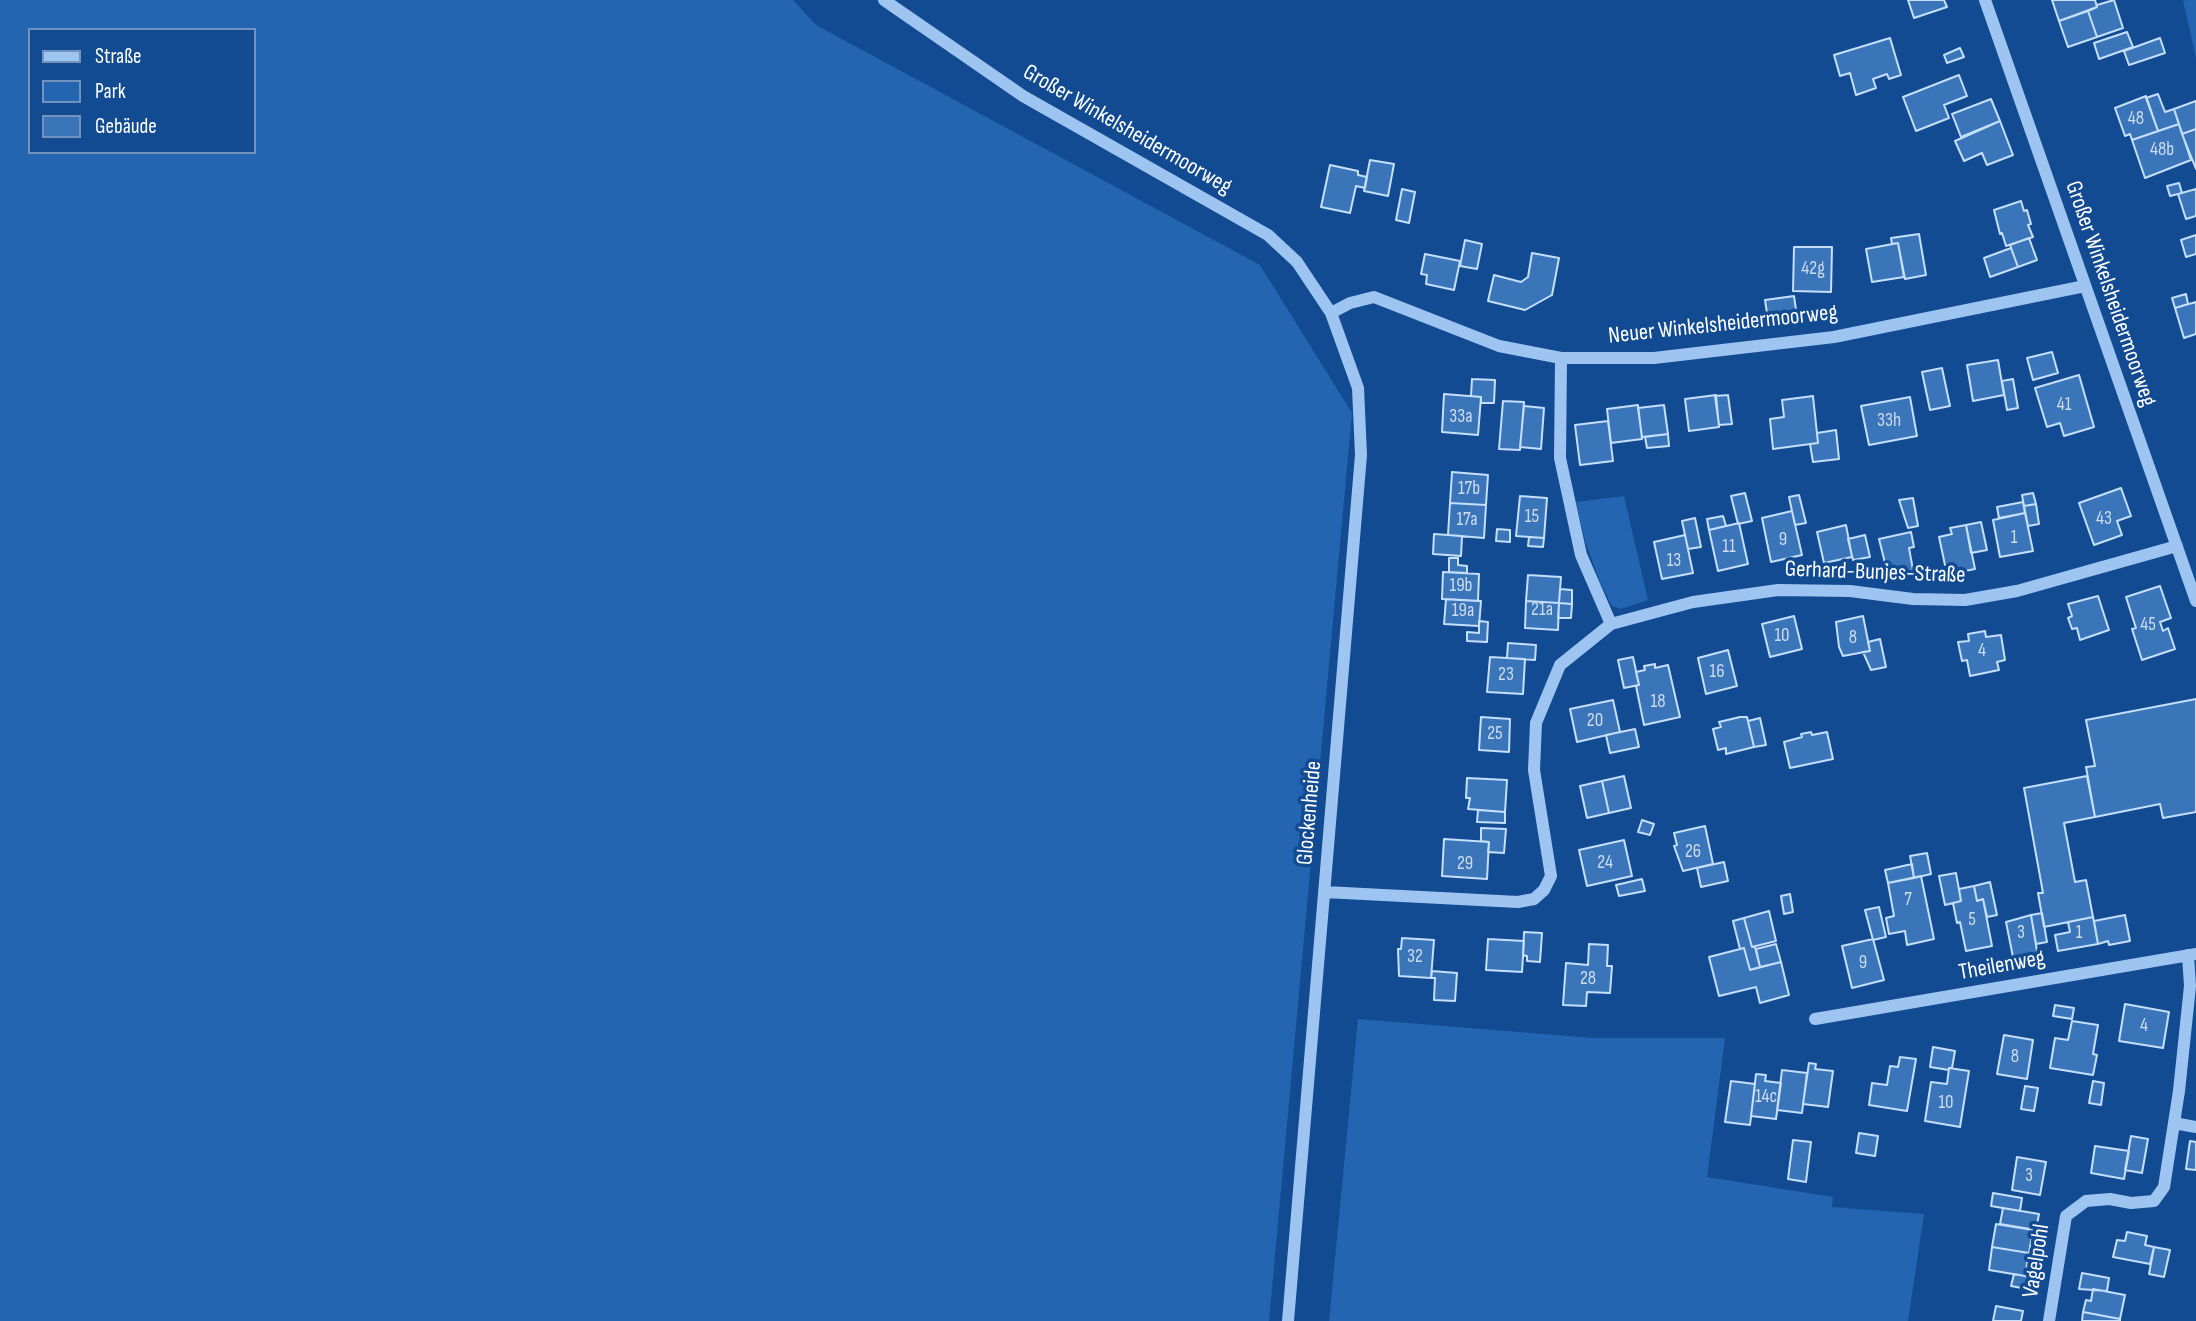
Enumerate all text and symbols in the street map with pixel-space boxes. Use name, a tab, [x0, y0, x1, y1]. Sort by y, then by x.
legend	[28, 28, 256, 154]
text: Straße	[95, 44, 141, 69]
street label: Großer Winkelsheidermoorweg	[1018, 59, 1236, 201]
text: Park	[95, 79, 126, 104]
house number: 48	[2128, 108, 2144, 130]
text: Gebäude	[95, 114, 157, 139]
house number: 48b	[2150, 139, 2174, 161]
street label: Großer Winkelsheidermoorweg	[2058, 178, 2162, 410]
house number: 42g	[1801, 258, 1825, 280]
street label: Neuer Winkelsheidermoorweg	[1607, 299, 1839, 351]
house number: 41	[2057, 394, 2071, 416]
house number: 33a	[1449, 406, 1473, 428]
house number: 33h	[1877, 410, 1901, 432]
house number: 17b	[1458, 478, 1480, 500]
house number: 15	[1525, 506, 1539, 528]
house number: 43	[2096, 508, 2112, 530]
house number: 17a	[1456, 509, 1478, 531]
house number: 1	[2011, 527, 2017, 549]
house number: 9	[1779, 529, 1787, 551]
house number: 11	[1722, 536, 1736, 558]
house number: 13	[1667, 550, 1681, 572]
street label: Gerhard-Bunjes-Straße	[1784, 556, 1966, 590]
house number: 19b	[1450, 575, 1472, 597]
house number: 21a	[1531, 599, 1553, 621]
house number: 19a	[1452, 600, 1474, 622]
house number: 45	[2140, 614, 2156, 636]
house number: 10	[1774, 625, 1790, 647]
house number: 8	[1849, 627, 1857, 649]
house number: 4	[1978, 640, 1986, 662]
house number: 16	[1710, 661, 1724, 683]
house number: 23	[1498, 664, 1514, 686]
house number: 18	[1651, 691, 1665, 713]
house number: 20	[1587, 710, 1603, 732]
house number: 25	[1487, 723, 1503, 745]
street label: Glockenheide	[1292, 760, 1328, 866]
house number: 26	[1685, 841, 1701, 863]
house number: 24	[1597, 852, 1613, 874]
house number: 29	[1457, 853, 1473, 875]
house number: 7	[1904, 889, 1912, 911]
house number: 5	[1968, 909, 1976, 931]
house number: 3	[2017, 922, 2025, 944]
house number: 1	[2076, 922, 2082, 944]
street label: Theilenweg	[1957, 945, 2047, 987]
house number: 32	[1407, 946, 1423, 968]
house number: 9	[1859, 952, 1867, 974]
house number: 28	[1580, 968, 1596, 990]
house number: 4	[2140, 1015, 2148, 1037]
house number: 8	[2011, 1046, 2019, 1068]
house number: 14c	[1755, 1086, 1777, 1108]
house number: 10	[1938, 1092, 1954, 1114]
house number: 3	[2025, 1165, 2033, 1187]
street label: Vagelpohl	[2018, 1222, 2056, 1300]

